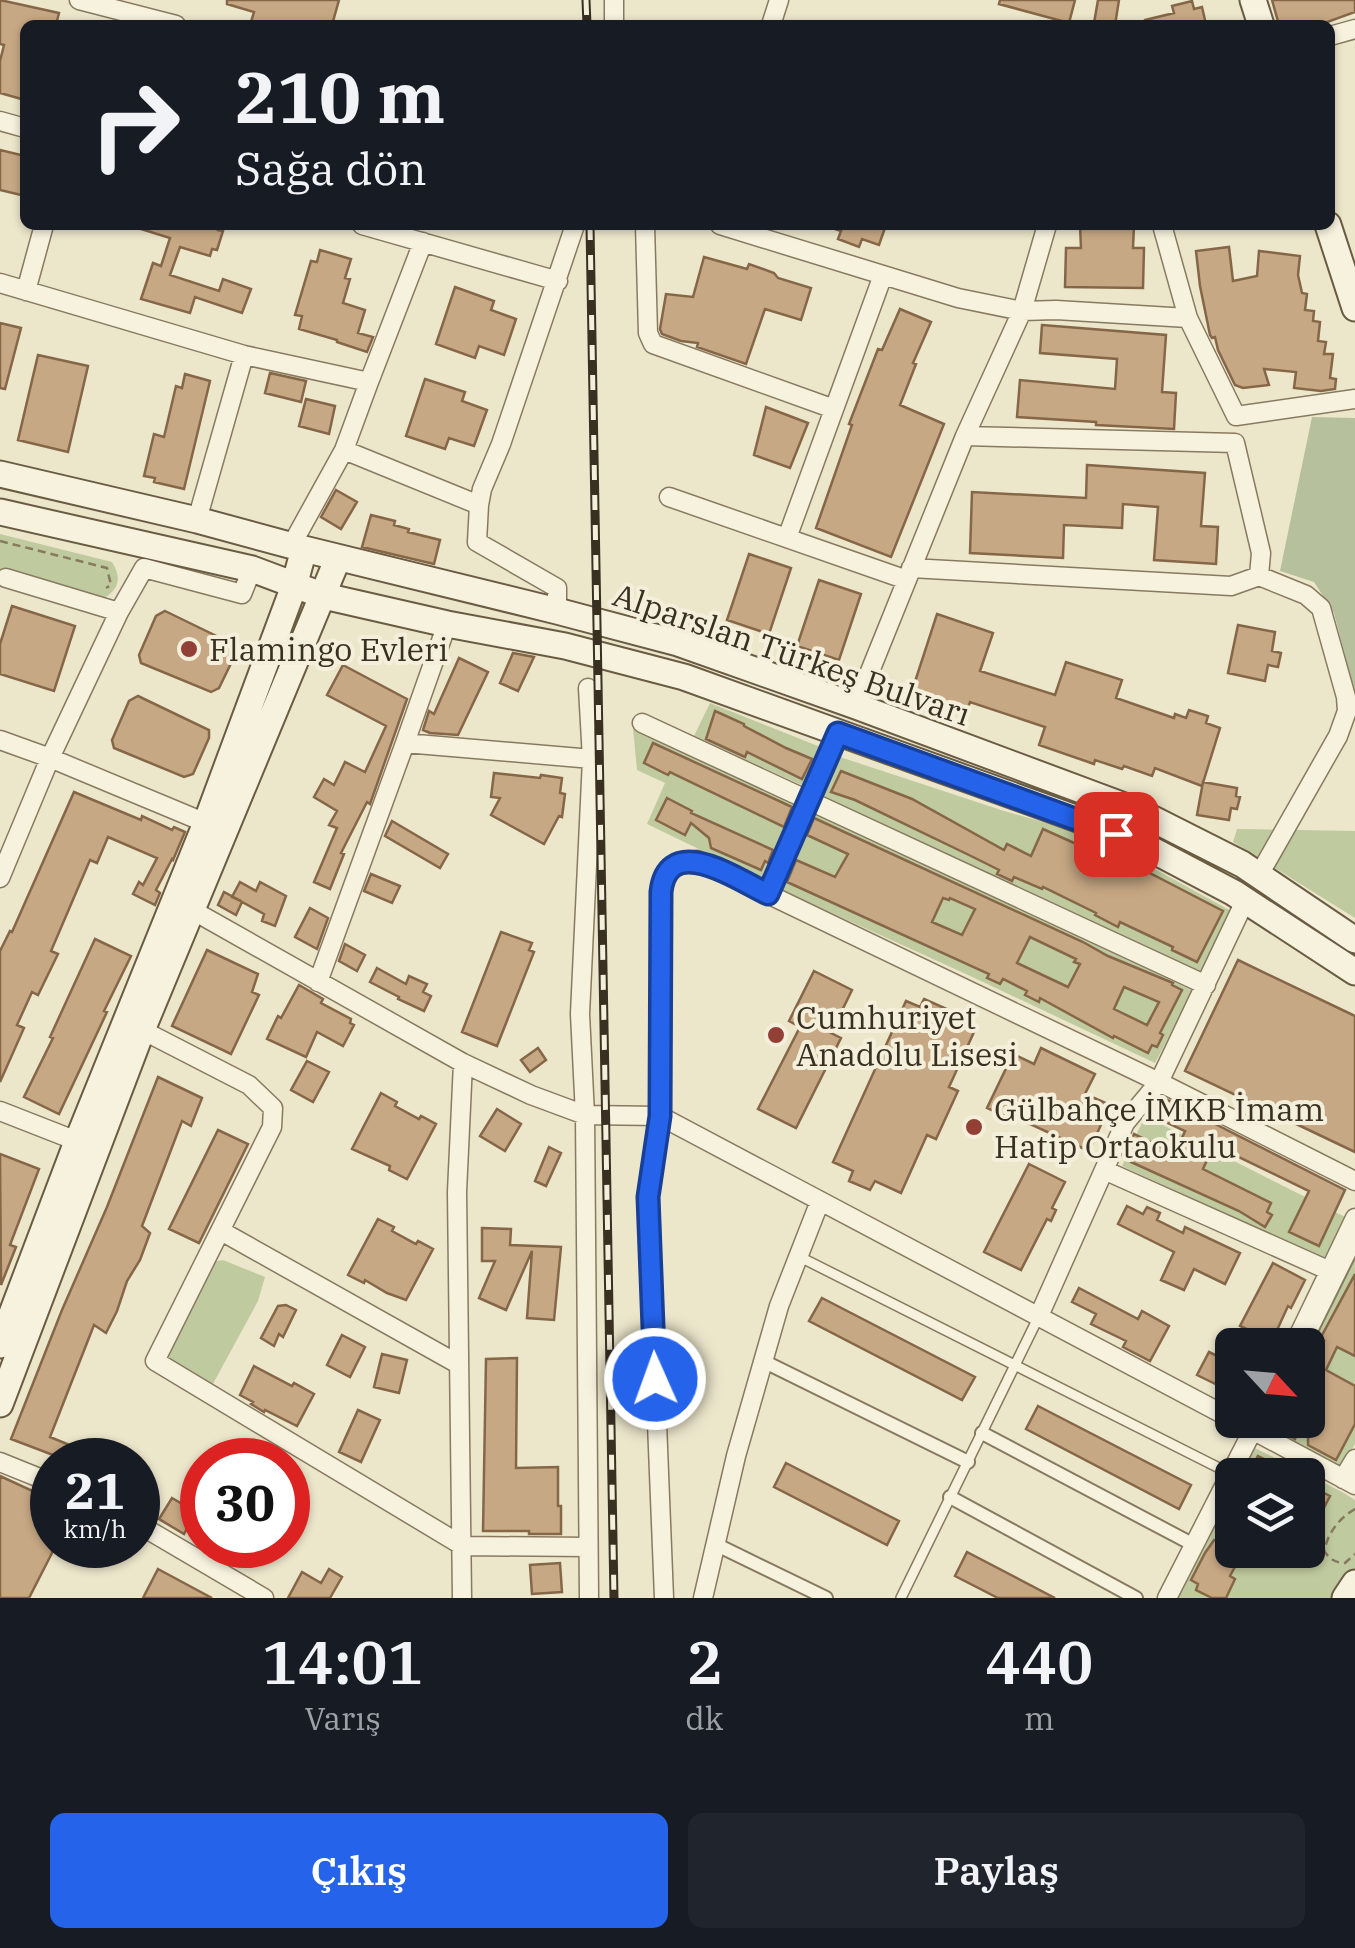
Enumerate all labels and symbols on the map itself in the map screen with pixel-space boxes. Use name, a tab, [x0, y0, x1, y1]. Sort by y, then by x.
street label: Alparslan Türkeş Bulvarı	[608, 573, 976, 735]
place label: Flamingo Evleri	[209, 628, 448, 670]
marker: Flamingo Evleri	[178, 638, 200, 660]
pin	[1074, 792, 1159, 877]
place label: Cumhuriyet Anadolu Lisesi	[796, 996, 1018, 1075]
marker: Cumhuriyet Anadolu Lisesi	[765, 1024, 787, 1046]
place label: Gülbahçe İMKB İmam Hatip Ortaokulu	[994, 1088, 1324, 1167]
marker: Gülbahçe İMKB İmam Hatip Ortaokulu	[963, 1116, 985, 1138]
position arrow	[603, 1327, 707, 1431]
north arrow	[1215, 1328, 1325, 1438]
speed limit sign: 30	[180, 1438, 310, 1568]

